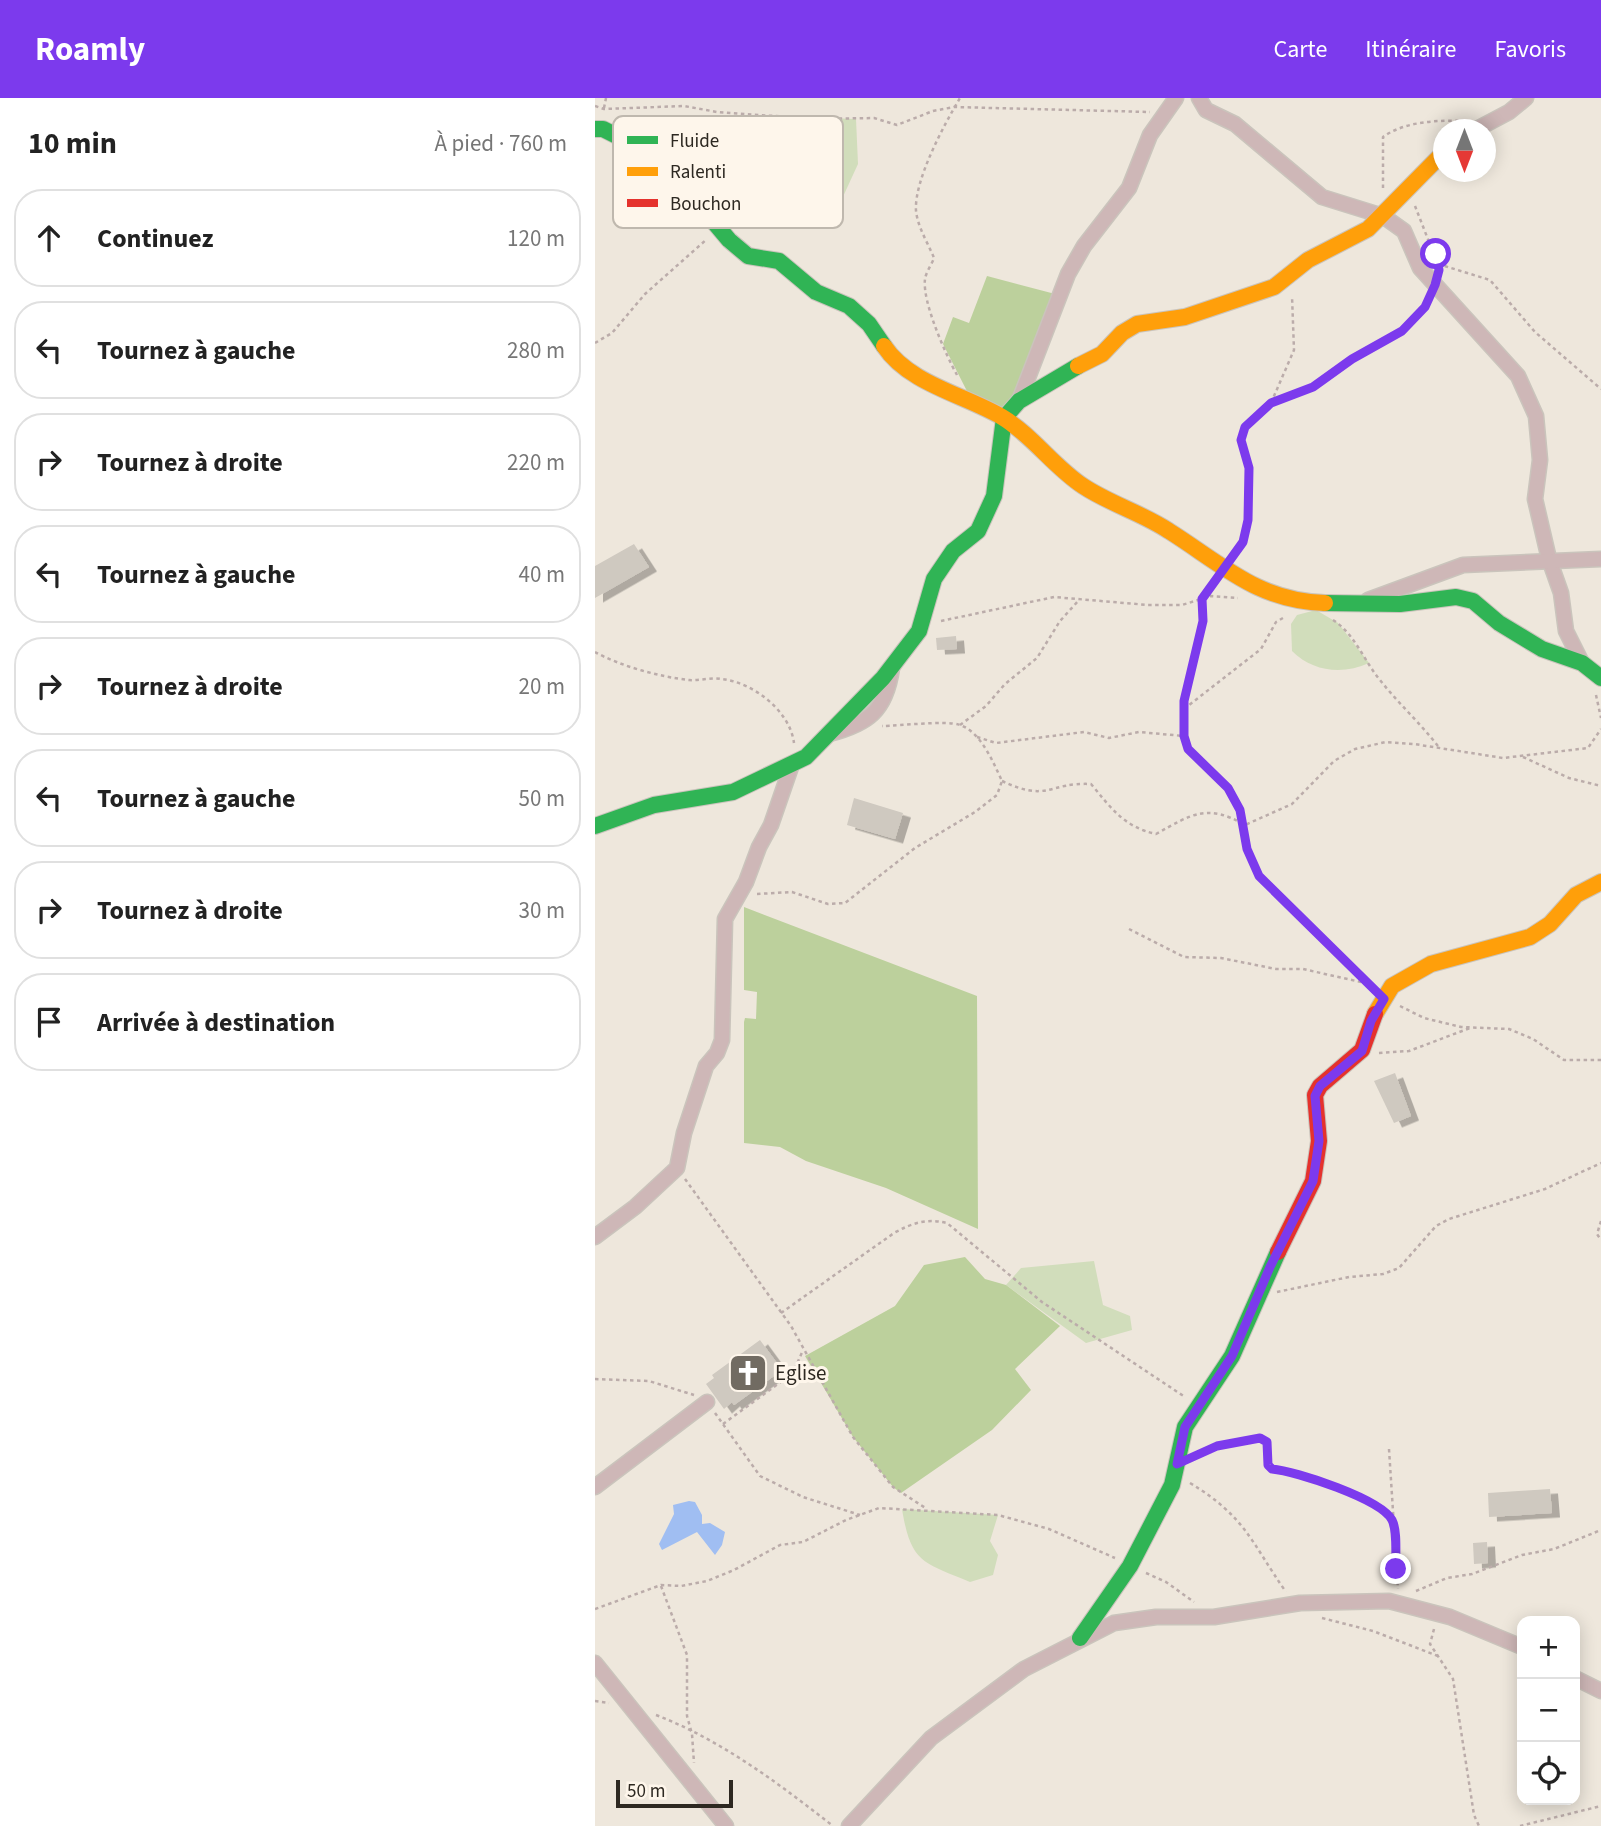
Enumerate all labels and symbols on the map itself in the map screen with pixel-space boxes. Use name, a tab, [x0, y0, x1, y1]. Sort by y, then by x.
legend	[613, 116, 843, 228]
north arrow	[1433, 119, 1496, 182]
text: Fluide	[670, 128, 719, 155]
text: Ralenti	[670, 159, 726, 186]
text: Bouchon	[670, 191, 742, 218]
route start	[1420, 238, 1451, 269]
church icon: Eglise	[727, 1352, 769, 1394]
place label: Eglise	[775, 1358, 826, 1388]
route end	[1380, 1553, 1411, 1584]
scale bar	[616, 1777, 733, 1809]

